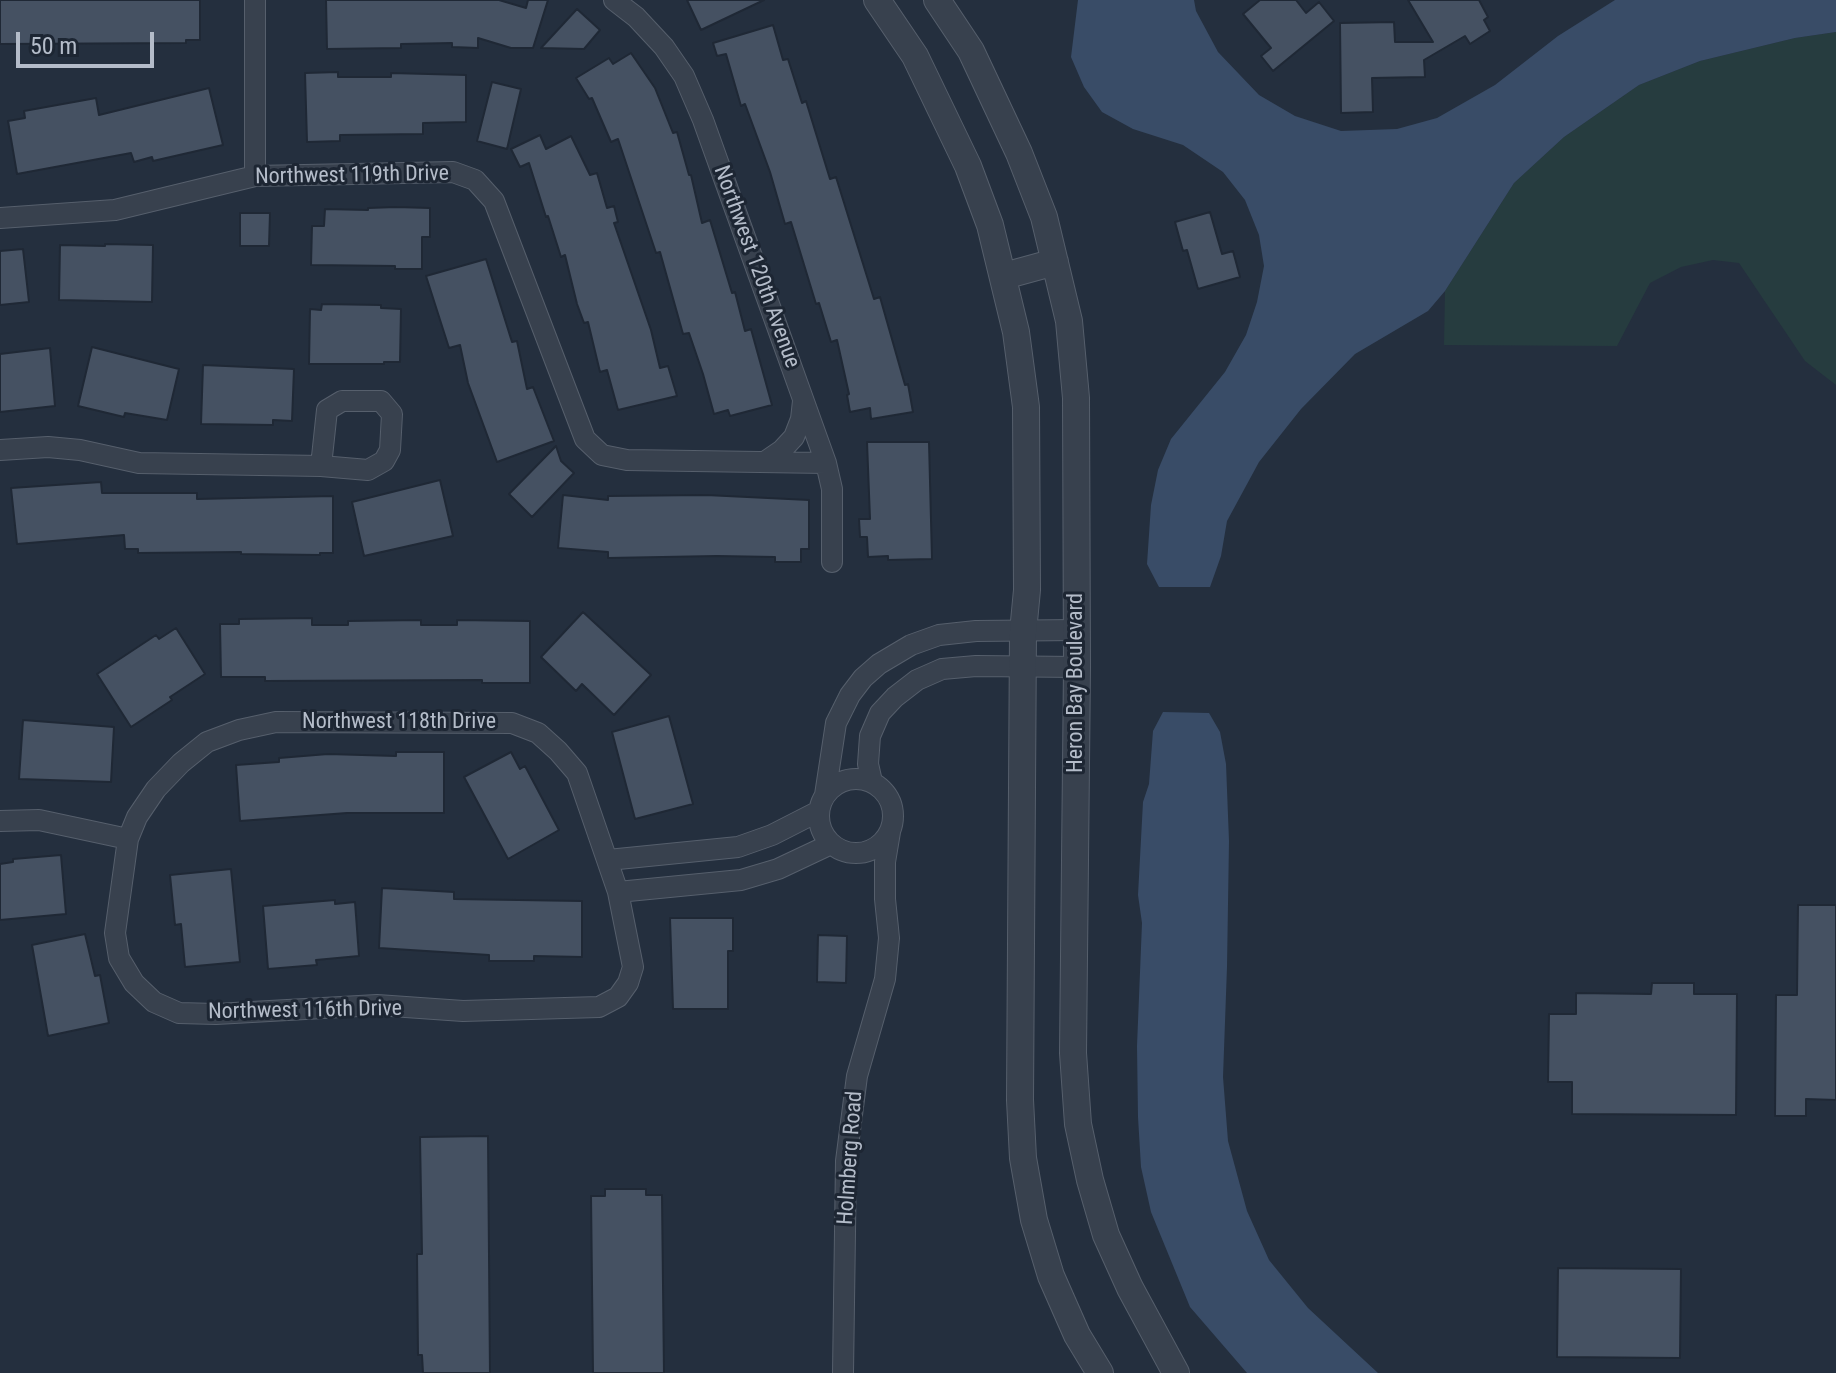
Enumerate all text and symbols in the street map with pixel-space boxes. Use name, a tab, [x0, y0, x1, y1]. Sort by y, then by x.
scale bar	[20, 16, 158, 66]
text: 50 m	[30, 32, 77, 60]
street label: Northwest 119th Drive	[255, 161, 449, 191]
street label: Northwest 120th Avenue	[707, 162, 805, 372]
street label: Heron Bay Boulevard	[1063, 593, 1089, 773]
street label: Northwest 118th Drive	[302, 709, 496, 735]
street label: Northwest 116th Drive	[208, 996, 402, 1026]
street label: Holmberg Road	[833, 1090, 869, 1226]

